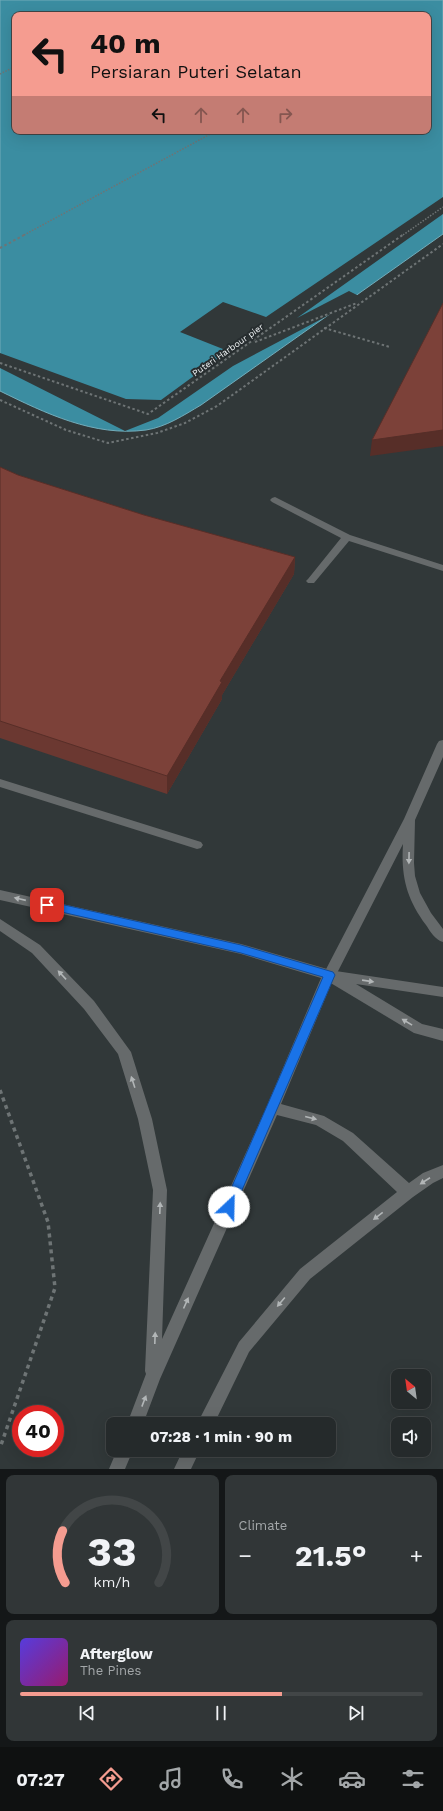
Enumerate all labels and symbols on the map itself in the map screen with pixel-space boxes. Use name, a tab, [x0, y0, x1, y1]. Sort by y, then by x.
street label: Puteri Harbour pier	[191, 321, 266, 378]
one-way arrow	[406, 852, 413, 864]
pin	[30, 888, 64, 922]
one-way arrow	[14, 895, 26, 901]
one-way arrow	[57, 970, 67, 980]
one-way arrow	[362, 978, 374, 984]
one-way arrow	[401, 1018, 413, 1025]
one-way arrow	[130, 1076, 136, 1088]
one-way arrow	[305, 1115, 317, 1121]
one-way arrow	[419, 1177, 431, 1184]
position arrow	[208, 1186, 250, 1228]
one-way arrow	[156, 1202, 163, 1214]
one-way arrow	[372, 1212, 383, 1221]
one-way arrow	[276, 1297, 285, 1308]
one-way arrow	[183, 1298, 189, 1309]
one-way arrow	[151, 1332, 158, 1344]
north arrow	[391, 1369, 431, 1409]
one-way arrow	[141, 1394, 147, 1406]
speed limit sign: 40	[12, 1405, 64, 1457]

